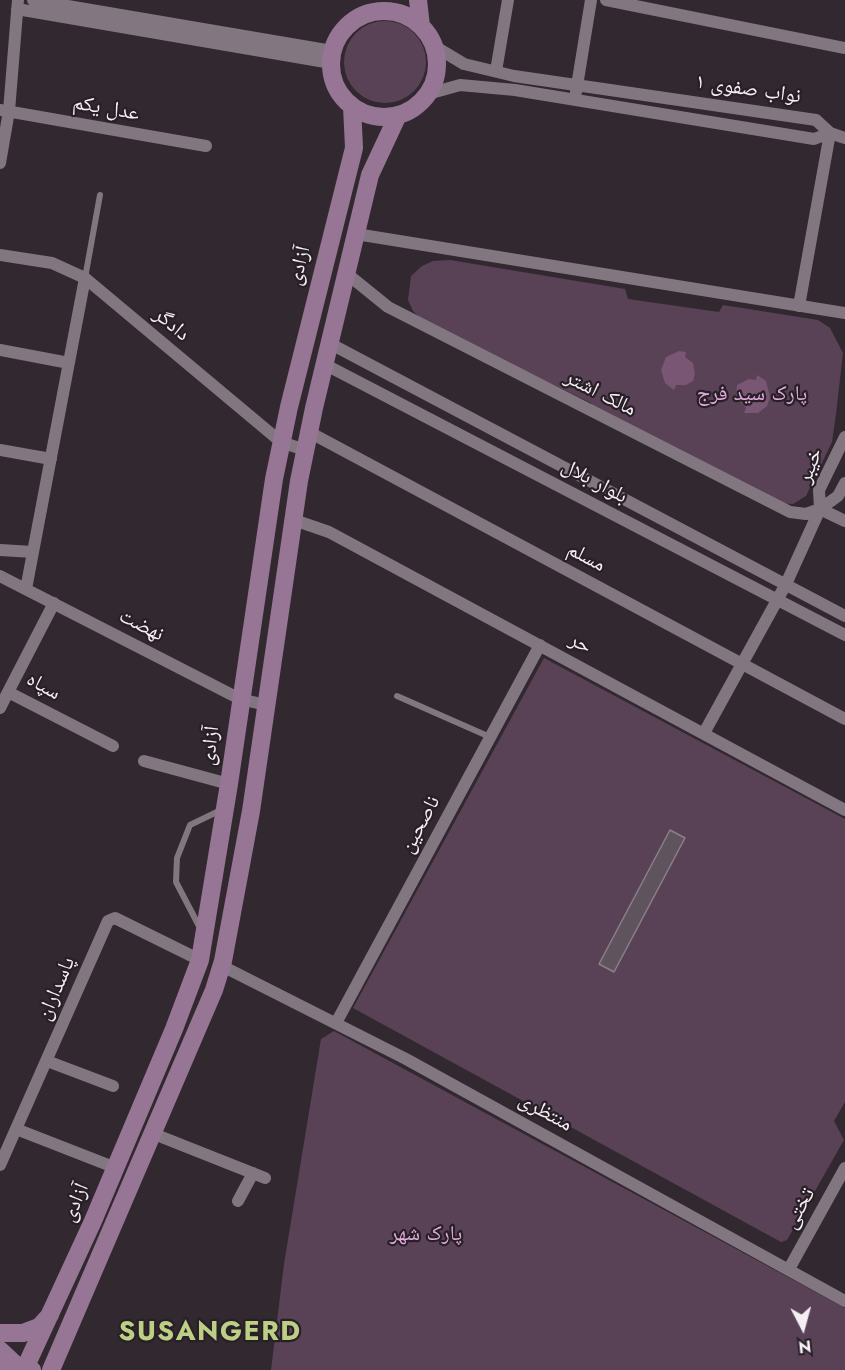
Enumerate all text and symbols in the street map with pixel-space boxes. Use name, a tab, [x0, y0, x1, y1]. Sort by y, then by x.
street label: نواب صفوی ۱	[694, 70, 802, 110]
street label: عدل یکم	[71, 91, 141, 127]
street label: آزادی	[283, 244, 317, 288]
street label: دادگر	[148, 303, 194, 347]
street label: مالک اشتر	[560, 365, 640, 423]
park label: پارک سید فرج	[697, 382, 807, 408]
street label: خیبر	[793, 445, 829, 487]
street label: بلوار بلال	[557, 454, 631, 510]
street label: مسلم	[563, 538, 609, 578]
street label: نهضت	[114, 604, 168, 648]
street label: حر	[564, 628, 596, 660]
street label: سپاه	[21, 667, 65, 707]
street label: آزادی	[196, 725, 226, 767]
street label: ناصحین	[395, 792, 447, 858]
street label: پاسداران	[32, 953, 82, 1025]
street label: منتظری	[514, 1088, 576, 1138]
street label: آزادی	[57, 1180, 95, 1226]
street label: تختی	[779, 1184, 821, 1234]
park label: پارک شهر	[390, 1222, 462, 1248]
north arrow	[773, 1298, 833, 1358]
district label: SUSANGERD	[119, 1317, 301, 1349]
text: N	[797, 1334, 812, 1359]

